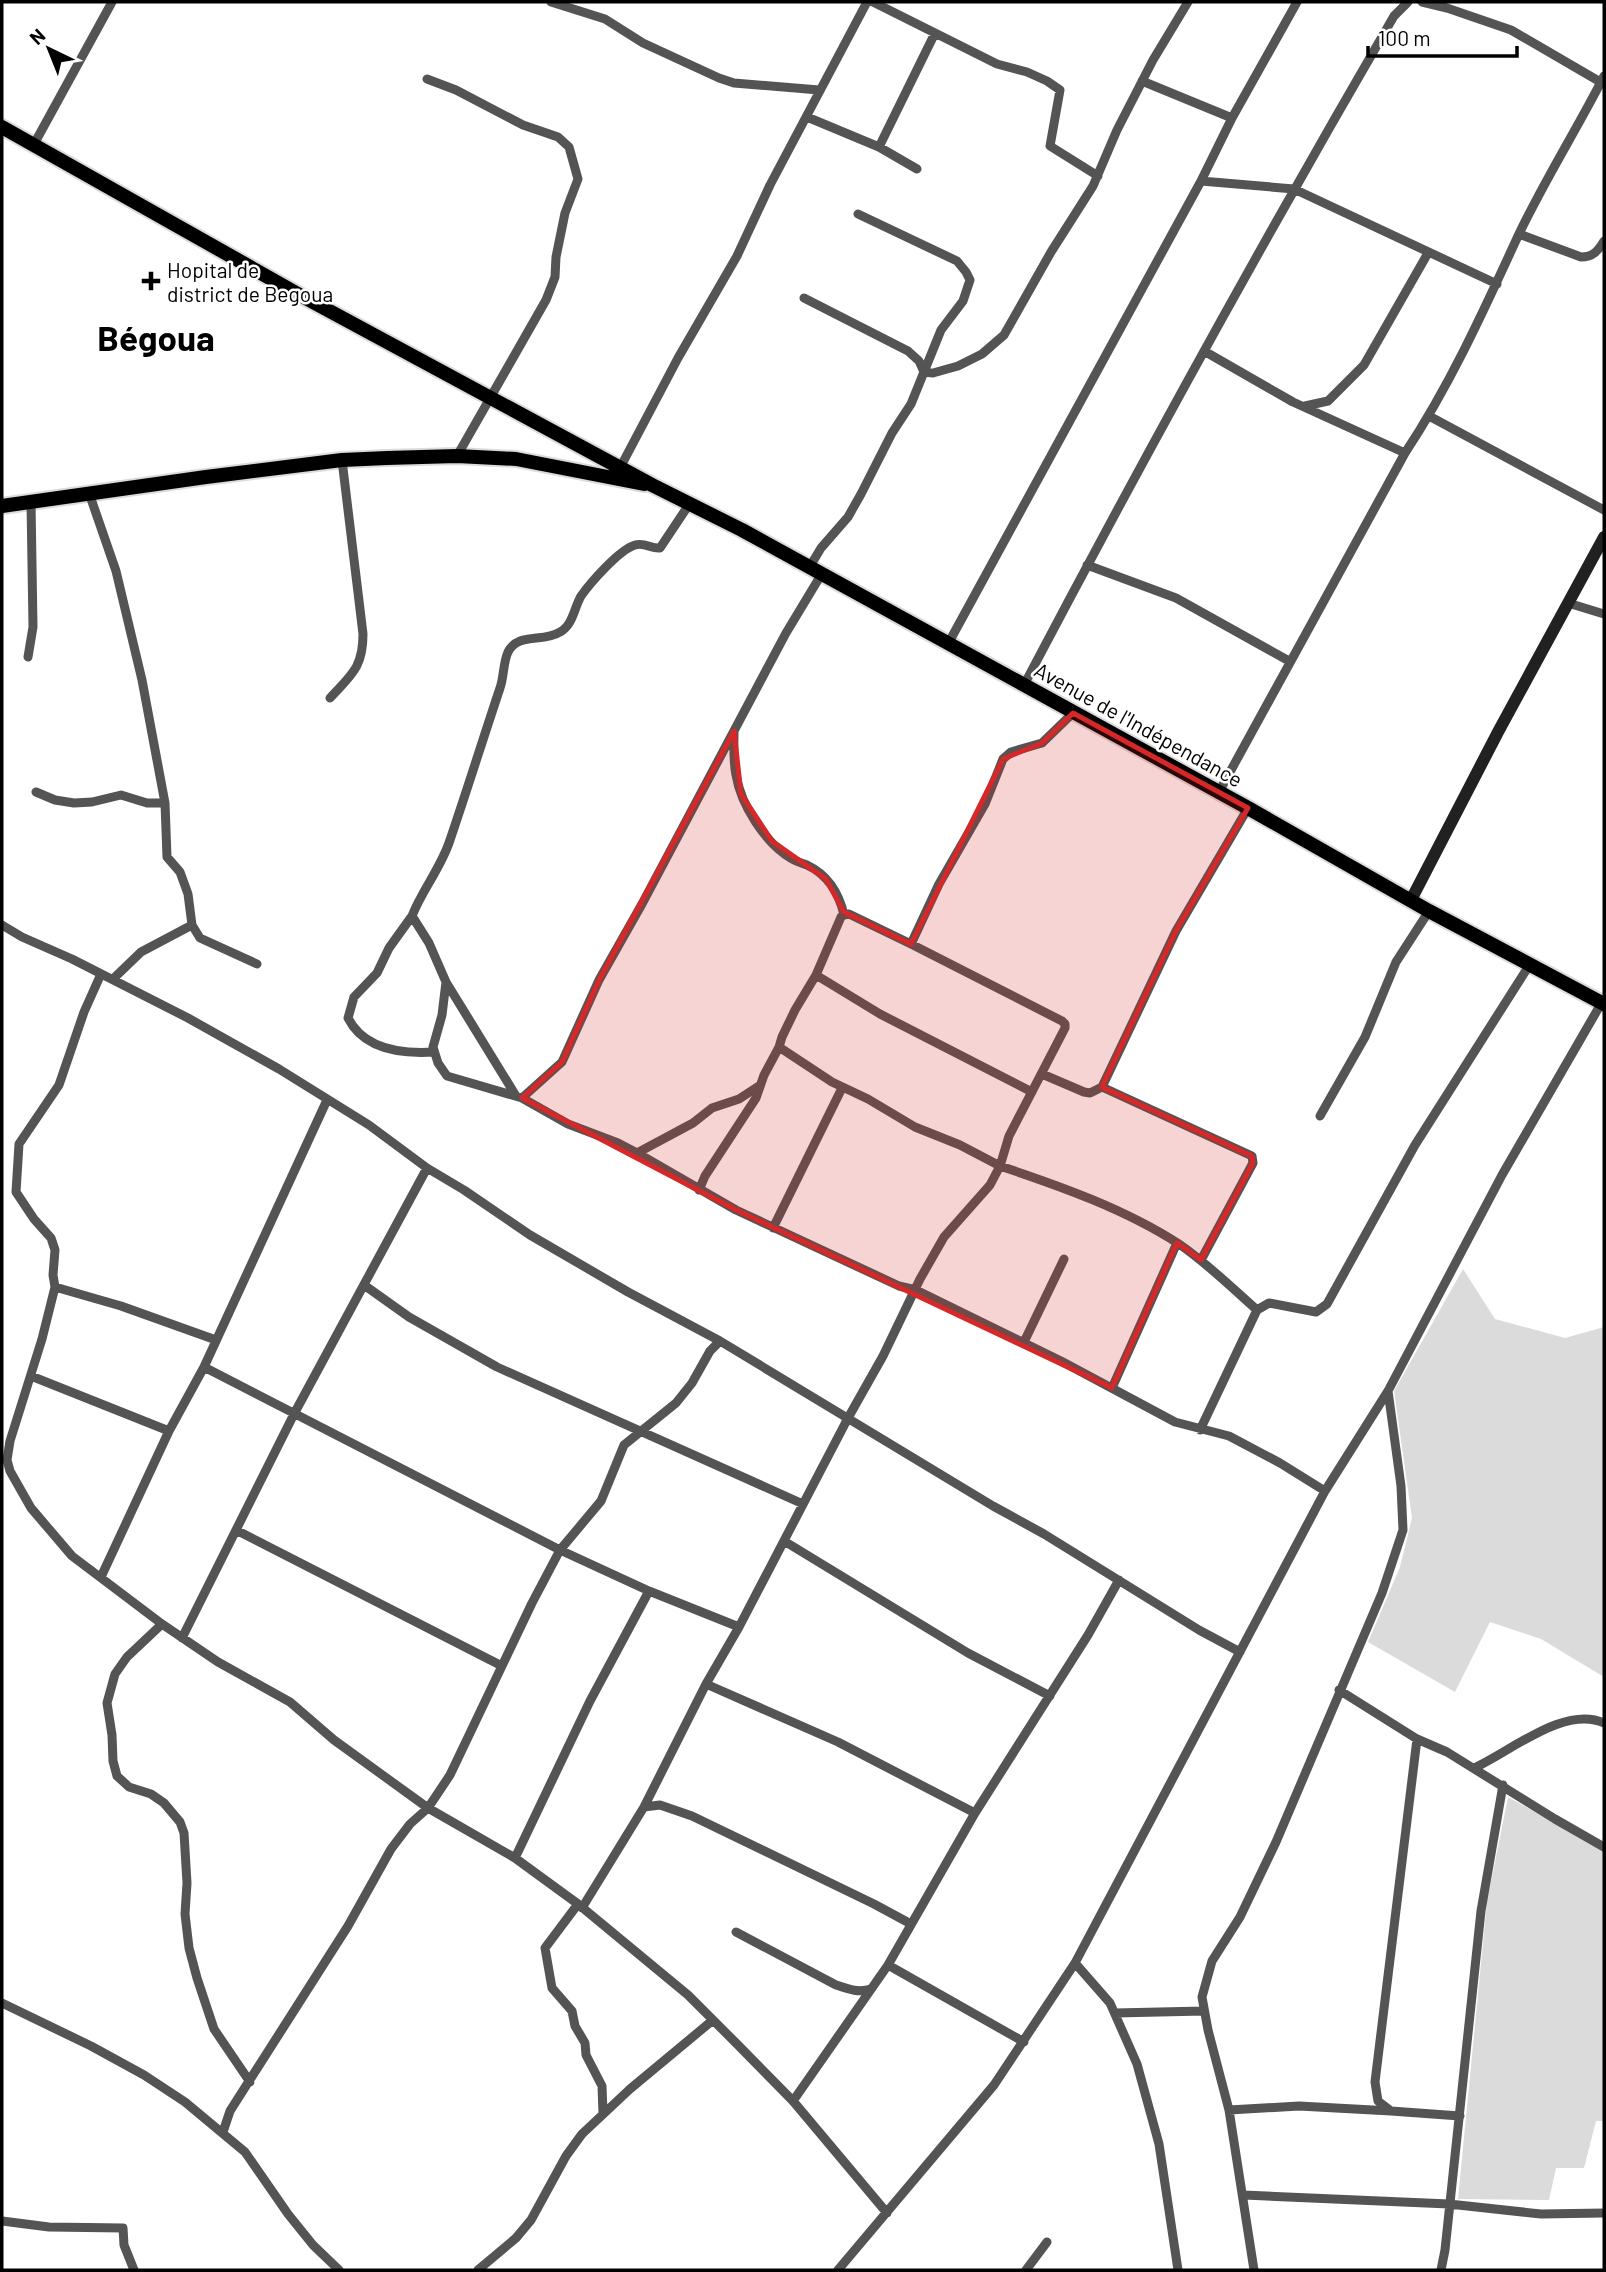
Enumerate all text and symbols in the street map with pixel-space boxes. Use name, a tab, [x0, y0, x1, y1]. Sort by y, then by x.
north arrow	[14, 14, 84, 84]
scale bar	[1368, 14, 1517, 58]
text: N	[25, 23, 50, 49]
text: 100 m	[1378, 25, 1431, 50]
place label: Hopital de district de Begoua	[167, 257, 333, 306]
marker: Hopital de district de Begoua	[141, 271, 161, 291]
district label: Bégoua	[97, 316, 215, 358]
street label: Avenue de l'Indépendance	[1031, 656, 1247, 792]

